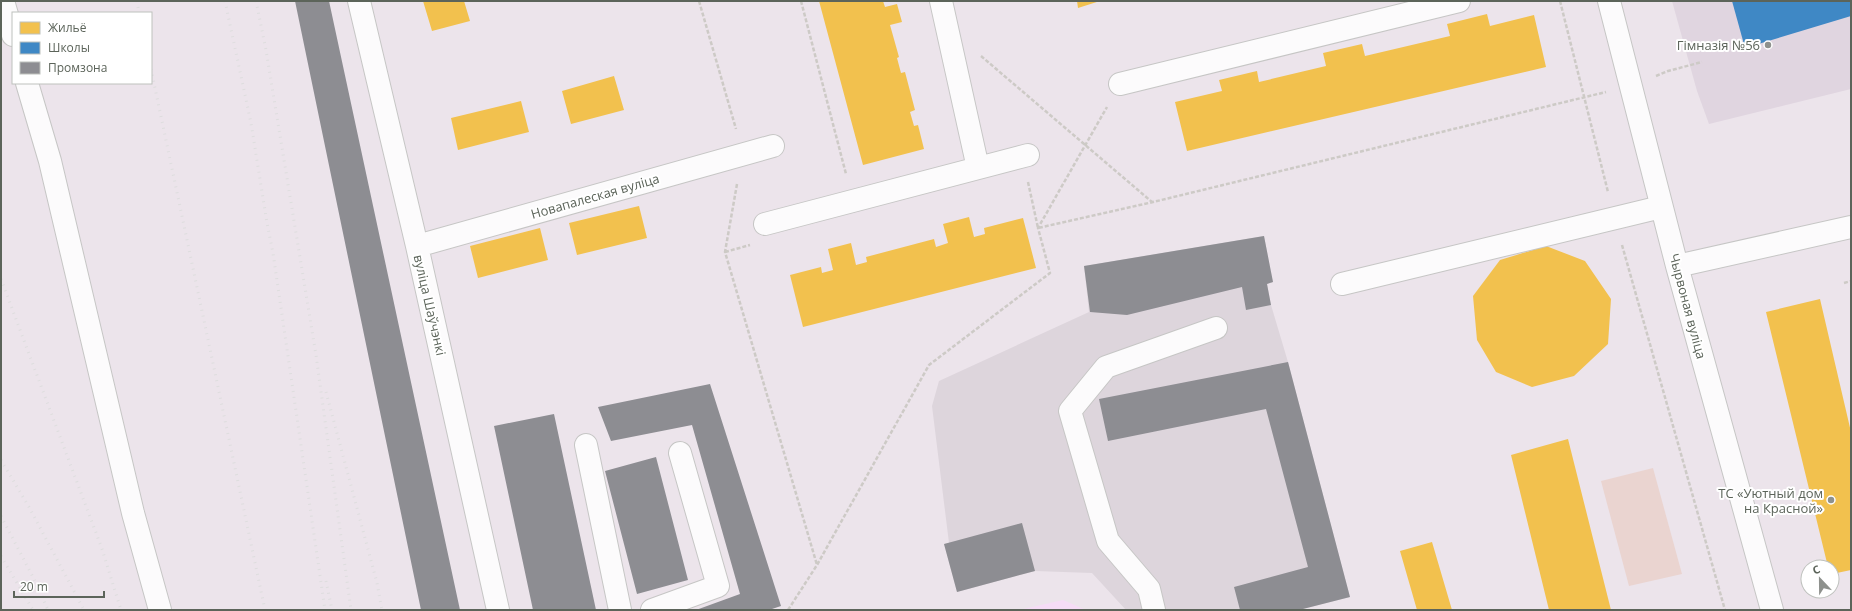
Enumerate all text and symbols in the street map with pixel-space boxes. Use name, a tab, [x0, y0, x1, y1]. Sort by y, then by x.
legend	[12, 12, 152, 84]
text: Жильё	[48, 19, 87, 36]
place label: Гімназія №56	[1677, 36, 1760, 54]
text: Школы	[48, 39, 90, 56]
marker: Гімназія №56	[1763, 40, 1773, 50]
text: Промзона	[48, 59, 107, 76]
street label: Новапалеская вуліца	[529, 169, 661, 223]
street label: Чырвоная вуліца	[1665, 251, 1711, 361]
street label: вуліца Шаўчэнкі	[410, 253, 450, 357]
place label: ТС «Уютный дом на Красной»	[1718, 484, 1823, 517]
marker: ТС «Уютный дом на Красной»	[1826, 495, 1836, 505]
north arrow	[1800, 559, 1840, 599]
text: С	[1810, 561, 1822, 578]
scale bar	[14, 573, 104, 599]
text: 20 m	[20, 578, 48, 595]

